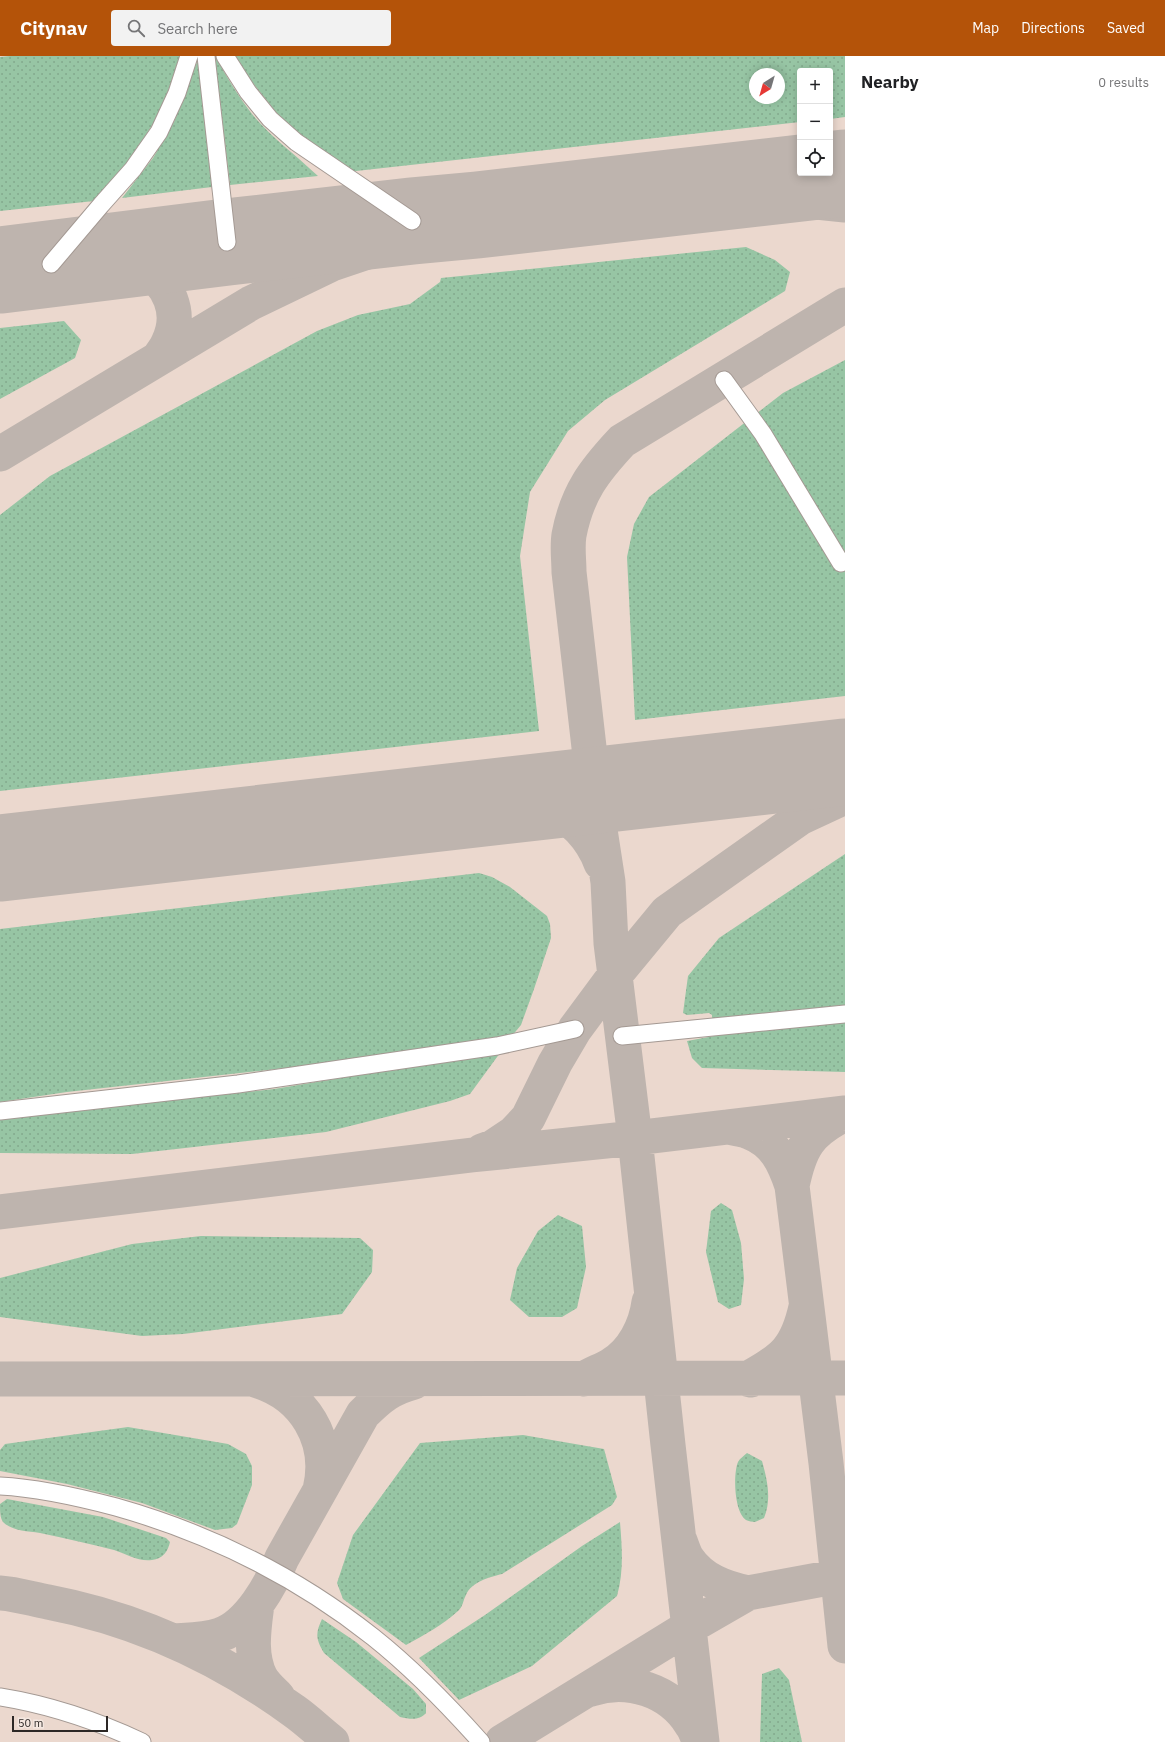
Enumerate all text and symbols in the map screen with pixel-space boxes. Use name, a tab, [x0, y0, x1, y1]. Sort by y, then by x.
search box	[111, 10, 391, 46]
text: Citynav	[20, 16, 87, 40]
icon: search	[125, 17, 147, 39]
text: Search here	[157, 19, 238, 38]
text: Map	[972, 19, 999, 37]
text: Directions	[1021, 19, 1085, 37]
text: Saved	[1107, 19, 1145, 37]
north arrow	[749, 68, 785, 104]
map controls	[797, 68, 833, 176]
button: +	[797, 68, 833, 104]
text: Nearby	[861, 71, 919, 93]
text: 0 results	[1098, 74, 1149, 91]
button: −	[797, 104, 833, 140]
button: locate	[797, 140, 833, 176]
scale bar	[12, 1714, 108, 1733]
text: 50 m	[18, 1716, 43, 1730]

